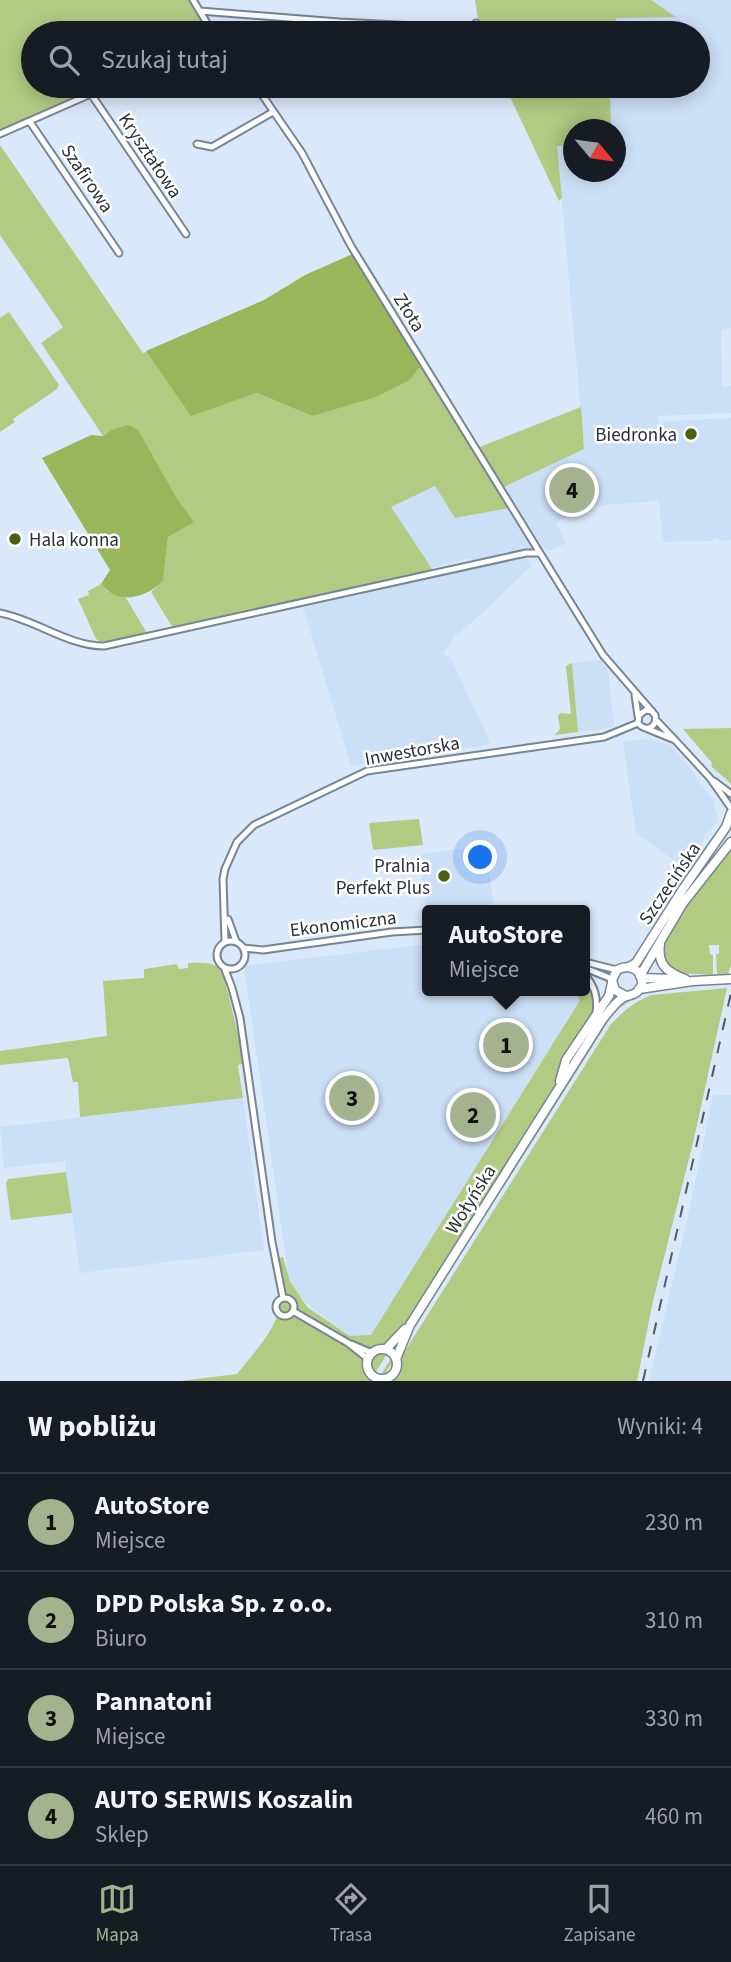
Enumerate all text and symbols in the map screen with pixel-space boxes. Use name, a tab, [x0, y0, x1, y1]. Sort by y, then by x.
search box	[21, 21, 710, 98]
icon: search	[45, 41, 83, 79]
text: Szukaj tutaj	[101, 41, 228, 78]
street label: Kryształowa	[111, 108, 188, 204]
north arrow	[563, 119, 626, 182]
street label: Szafirowa	[54, 139, 120, 218]
street label: Złota	[386, 288, 431, 338]
place label: Biedronka	[595, 422, 677, 449]
marker: Biedronka	[683, 426, 699, 442]
pin: 4	[549, 464, 595, 516]
place label: Hala konna	[29, 527, 119, 554]
marker: Hala konna	[7, 531, 23, 547]
street label: Inwestorska	[363, 730, 462, 773]
street label: Szczecińska	[633, 837, 708, 931]
your location	[463, 840, 497, 874]
place label: Pralnia Perfekt Plus	[336, 853, 430, 902]
marker: Pralnia Perfekt Plus	[436, 868, 452, 884]
street label: Ekonomiczna	[288, 905, 398, 944]
popup	[422, 905, 590, 996]
text: AutoStore	[449, 916, 563, 953]
text: Miejsce	[449, 953, 519, 986]
pin: 1	[483, 1019, 529, 1071]
pin: 3	[329, 1072, 375, 1124]
pin: 2	[450, 1089, 496, 1141]
street label: Wołyńska	[439, 1160, 503, 1240]
text: W pobliżu	[28, 1405, 157, 1448]
text: Wyniki: 4	[617, 1410, 703, 1443]
text: AutoStore	[95, 1487, 210, 1524]
text: 1	[45, 1506, 57, 1539]
text: 230 m	[645, 1506, 703, 1539]
text: Miejsce	[95, 1524, 166, 1557]
text: DPD Polska Sp. z o.o.	[95, 1585, 333, 1622]
text: 2	[45, 1604, 57, 1637]
text: 310 m	[645, 1604, 703, 1637]
text: Biuro	[95, 1622, 147, 1655]
text: Pannatoni	[95, 1683, 212, 1720]
text: 3	[45, 1702, 57, 1735]
text: 330 m	[645, 1702, 703, 1735]
text: Miejsce	[95, 1720, 166, 1753]
text: AUTO SERWIS Koszalin	[95, 1781, 353, 1818]
text: 4	[45, 1800, 57, 1833]
text: 460 m	[645, 1800, 703, 1833]
text: Sklep	[95, 1818, 149, 1851]
tab: Mapa	[96, 1880, 139, 1949]
tab: Trasa	[330, 1880, 372, 1949]
tab: Zapisane	[563, 1880, 635, 1949]

